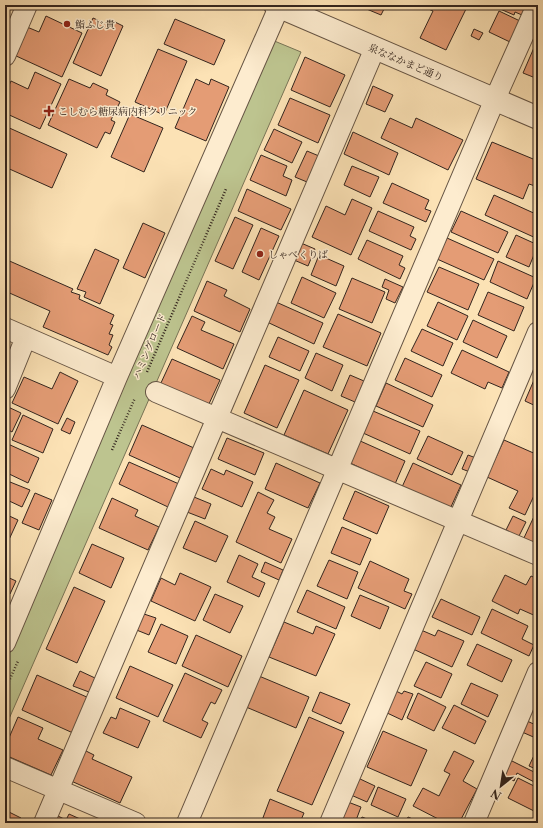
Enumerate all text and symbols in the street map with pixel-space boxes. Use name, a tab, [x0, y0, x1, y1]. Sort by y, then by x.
place label: 鮨ふじ貴	[75, 18, 115, 31]
marker: 鮨ふじ貴	[62, 19, 72, 29]
street label: 泉ななかまど通り	[366, 41, 445, 84]
marker: こしむら糖尿病内科クリニック	[43, 105, 55, 117]
place label: こしむら糖尿病内科クリニック	[58, 105, 197, 118]
place label: しゃべくりば	[268, 248, 328, 261]
marker: しゃべくりば	[255, 249, 265, 259]
street label: ハミングロード	[130, 312, 169, 381]
north arrow	[481, 766, 521, 806]
text: N	[488, 786, 504, 803]

